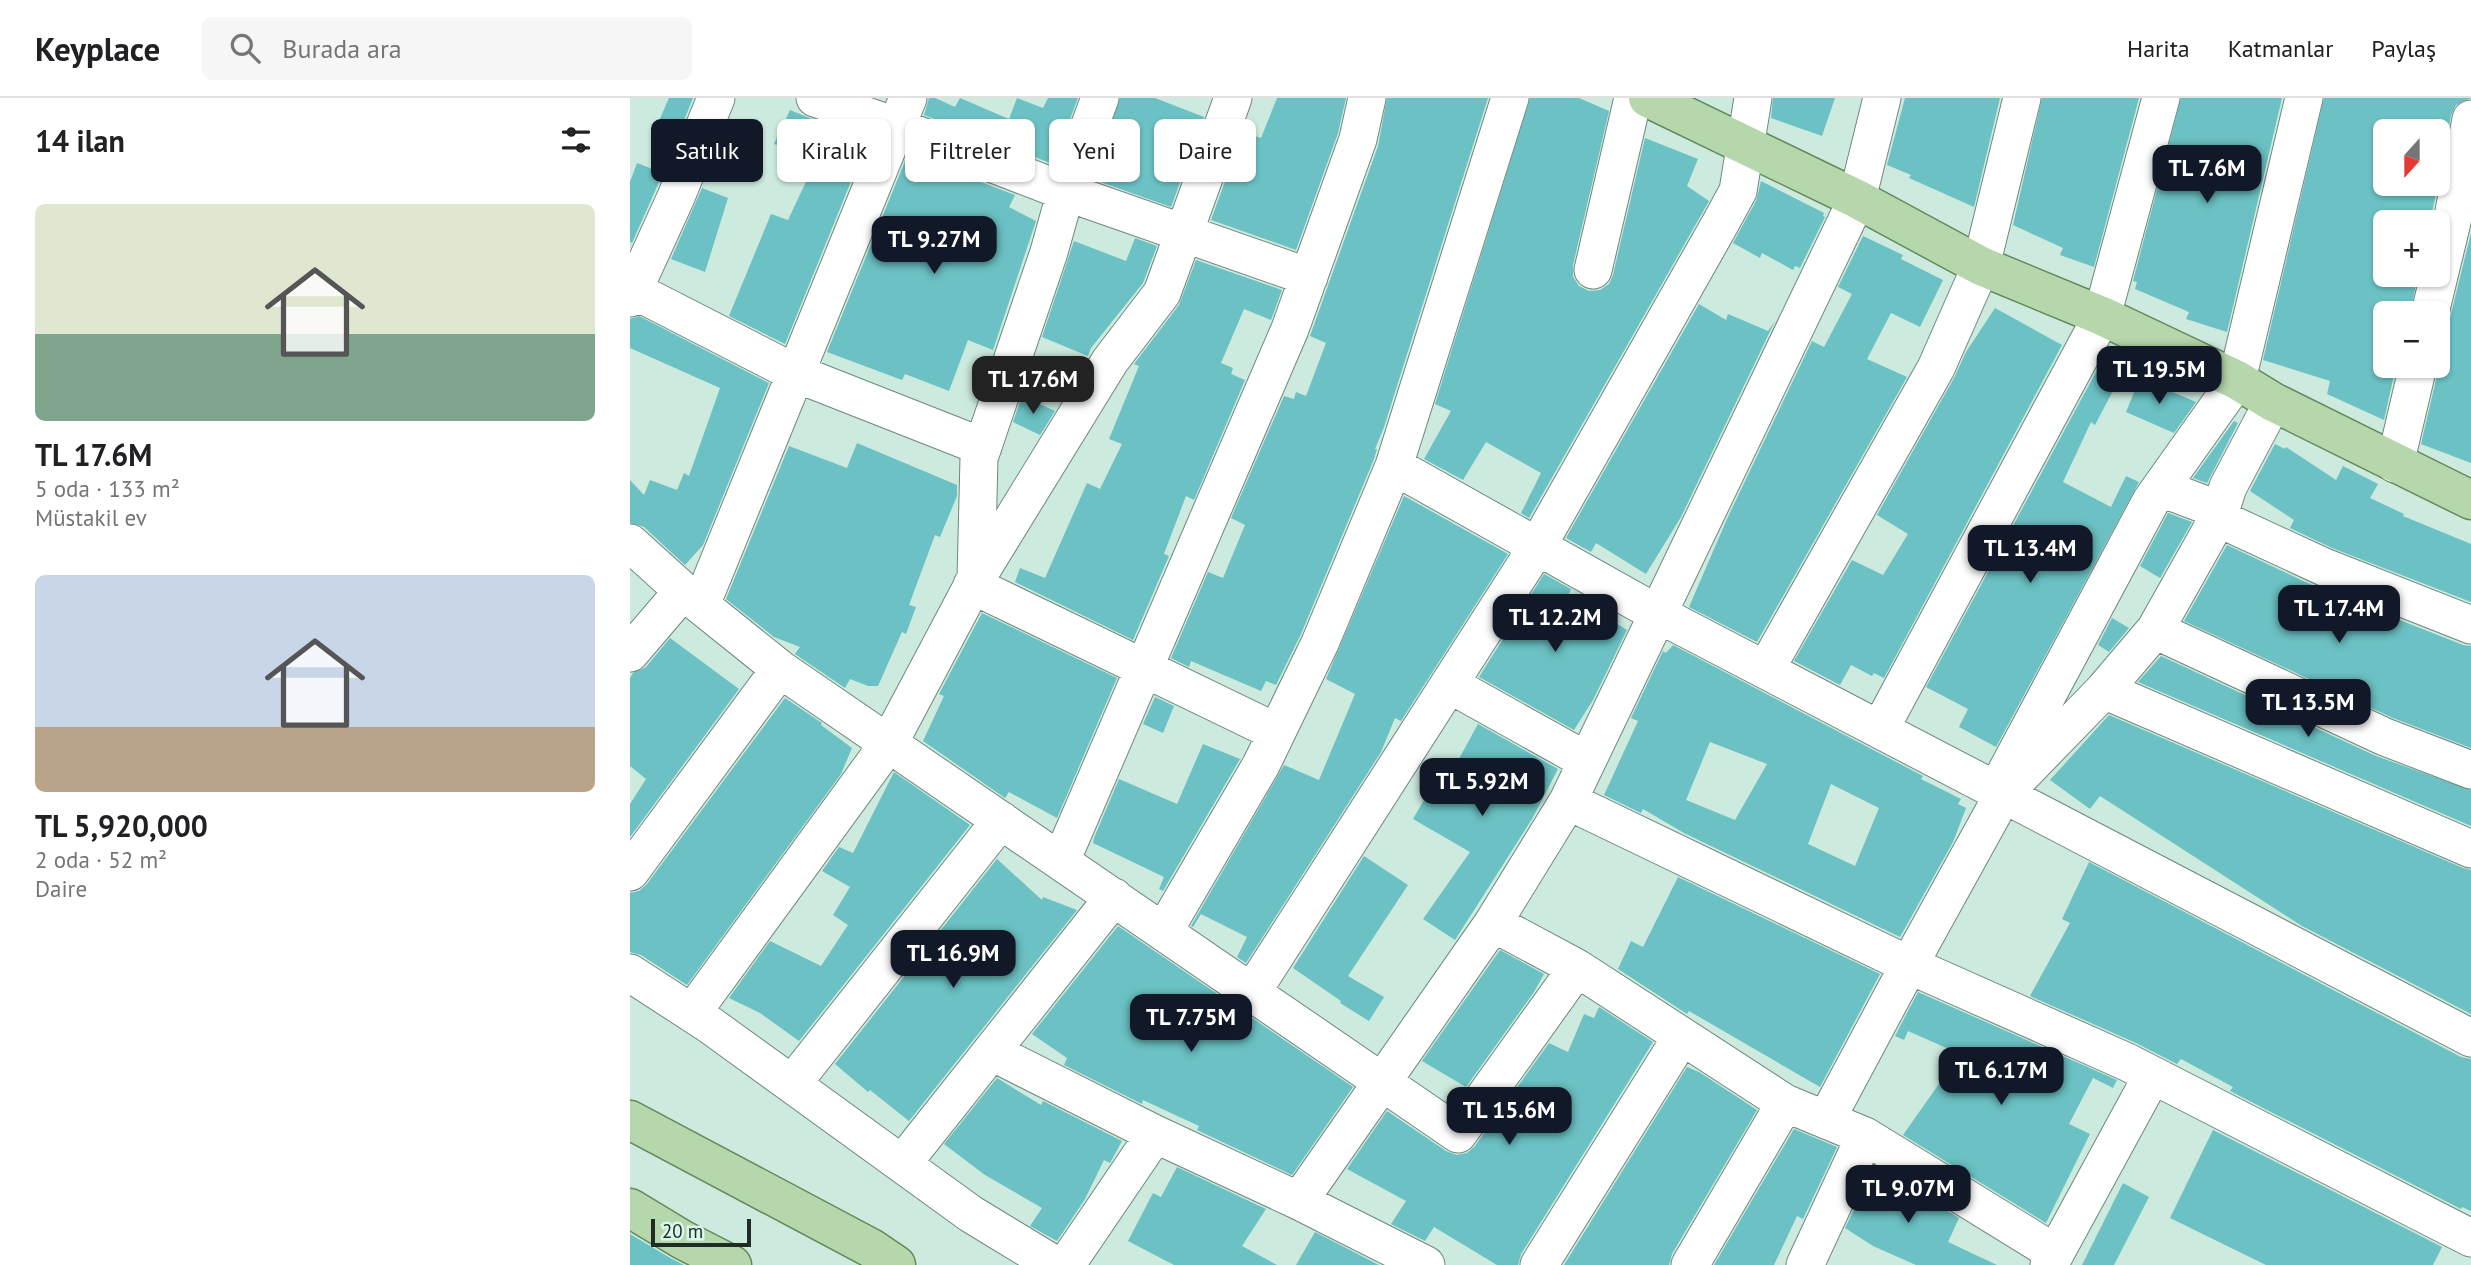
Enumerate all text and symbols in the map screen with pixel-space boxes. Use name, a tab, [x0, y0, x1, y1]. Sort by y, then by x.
search box	[202, 17, 692, 80]
text: Keyplace	[35, 27, 160, 70]
icon: search	[226, 29, 264, 67]
text: Burada ara	[282, 32, 402, 65]
text: Harita	[2127, 33, 2190, 64]
text: Katmanlar	[2228, 33, 2333, 64]
text: Paylaş	[2371, 33, 2436, 64]
chip: Satılık	[651, 119, 763, 182]
chip: Kiralık	[777, 119, 891, 182]
chip: Filtreler	[905, 119, 1035, 182]
chip: Yeni	[1049, 119, 1140, 182]
chip: Daire	[1154, 119, 1256, 182]
north arrow	[2373, 119, 2450, 196]
map controls	[2373, 119, 2450, 378]
text: 14 ilan	[35, 121, 125, 160]
icon: filters	[557, 121, 595, 159]
pin: TL 7.6M	[2142, 146, 2272, 205]
text: TL 7.6M	[2169, 153, 2245, 182]
button: +	[2373, 210, 2450, 287]
pin: TL 9.27M	[862, 216, 1006, 276]
text: TL 9.27M	[888, 224, 980, 253]
icon: home	[252, 249, 378, 375]
button: −	[2373, 301, 2450, 378]
pin: TL 19.5M	[2087, 346, 2231, 406]
text: TL 19.5M	[2113, 354, 2205, 383]
pin: TL 17.6M	[961, 356, 1105, 416]
text: TL 17.6M	[988, 364, 1078, 393]
text: TL 17.6M	[35, 435, 152, 474]
text: 5 oda · 133 m²	[35, 474, 180, 503]
text: Müstakil ev	[35, 503, 147, 532]
pin: TL 13.4M	[1958, 526, 2102, 585]
text: TL 13.4M	[1984, 533, 2076, 562]
pin: TL 17.4M	[2267, 586, 2411, 645]
text: TL 17.4M	[2294, 593, 2384, 622]
pin: TL 12.2M	[1483, 594, 1627, 654]
text: TL 12.2M	[1509, 602, 1601, 631]
icon: home	[252, 620, 378, 746]
pin: TL 13.5M	[2236, 680, 2380, 739]
text: TL 13.5M	[2262, 687, 2354, 716]
pin: TL 5.92M	[1410, 758, 1554, 818]
text: TL 5.92M	[1436, 766, 1528, 795]
text: TL 5,920,000	[35, 806, 208, 845]
text: 2 oda · 52 m²	[35, 845, 167, 874]
text: Daire	[35, 874, 87, 903]
pin: TL 16.9M	[881, 930, 1025, 990]
text: TL 16.9M	[907, 938, 999, 967]
pin: TL 7.75M	[1119, 995, 1263, 1054]
text: TL 7.75M	[1146, 1002, 1236, 1031]
pin: TL 6.17M	[1929, 1048, 2073, 1107]
text: TL 6.17M	[1955, 1055, 2047, 1084]
pin: TL 15.6M	[1437, 1088, 1581, 1147]
text: TL 15.6M	[1463, 1095, 1555, 1124]
pin: TL 9.07M	[1836, 1166, 1980, 1225]
text: TL 9.07M	[1862, 1173, 1954, 1202]
scale bar	[651, 1216, 751, 1248]
text: 20 m	[662, 1219, 703, 1243]

